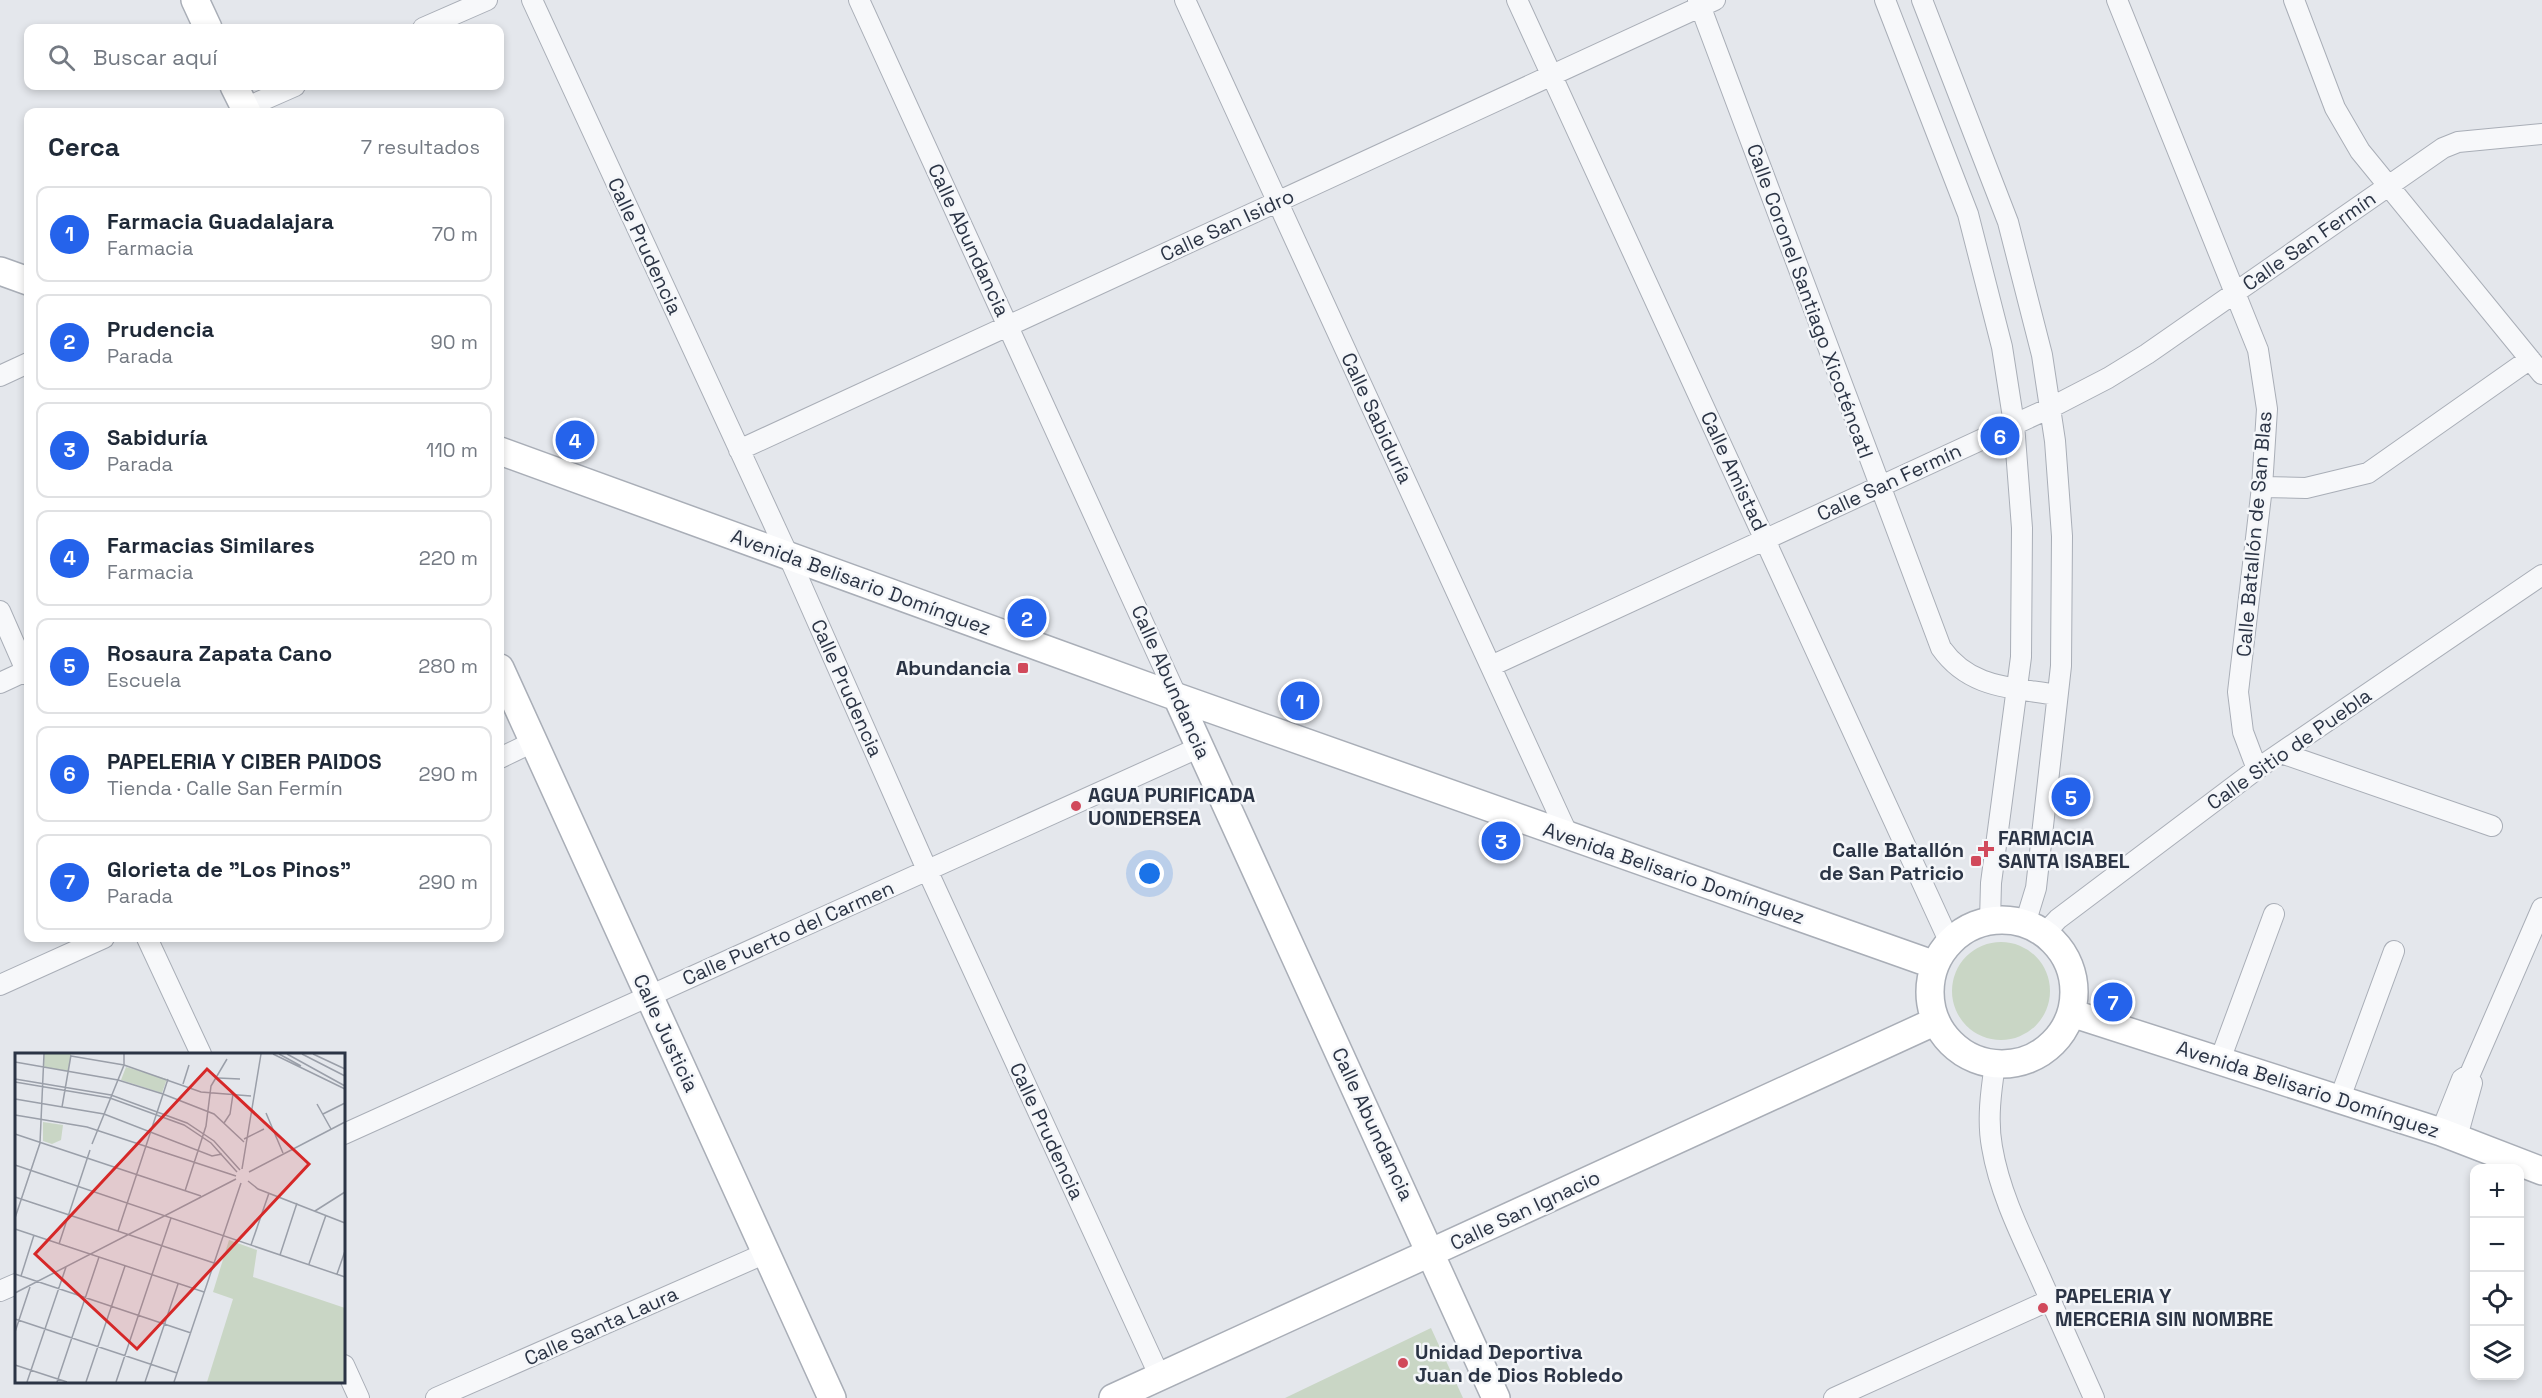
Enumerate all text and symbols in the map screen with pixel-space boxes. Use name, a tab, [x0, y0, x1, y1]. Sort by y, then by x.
search box	[24, 24, 504, 90]
icon: search	[45, 41, 78, 74]
text: Buscar aquí	[93, 43, 218, 71]
text: Cerca	[48, 130, 120, 164]
text: 7 resultados	[361, 134, 480, 160]
street label: Calle Coronel Santiago Xicoténcatl	[1741, 140, 1879, 462]
street label: Calle Abundancia	[922, 159, 1016, 321]
street label: Calle Prudencia	[602, 173, 688, 319]
street label: Calle San Isidro	[1156, 183, 1298, 267]
street label: Calle San Fermín	[2237, 185, 2381, 297]
text: Farmacia Guadalajara	[107, 207, 334, 235]
text: 1	[65, 221, 74, 247]
text: 70 m	[432, 221, 478, 247]
text: Farmacia	[107, 235, 193, 261]
text: Prudencia	[107, 315, 214, 343]
text: 2	[64, 329, 75, 355]
text: 90 m	[431, 329, 478, 355]
text: Parada	[107, 343, 173, 369]
street label: Calle Sabiduría	[1335, 348, 1419, 488]
street label: Calle Amistad	[1695, 407, 1773, 535]
street label: Calle Batallón de San Blas	[2230, 410, 2278, 658]
pin: 6	[1980, 414, 2020, 458]
pin: 4	[556, 418, 594, 462]
text: Sabiduría	[107, 423, 208, 451]
text: 3	[63, 437, 76, 463]
text: 110 m	[426, 437, 478, 463]
street label: Calle San Fermín	[1813, 437, 1965, 527]
text: Parada	[107, 451, 173, 477]
street label: Avenida Belisario Domínguez	[727, 523, 995, 641]
text: Farmacias Similares	[107, 531, 315, 559]
text: 4	[63, 545, 76, 571]
text: 220 m	[419, 545, 478, 571]
text: Farmacia	[107, 559, 193, 585]
pin: 2	[1008, 596, 1046, 640]
street label: Calle Abundancia	[1125, 601, 1217, 763]
street label: Calle Prudencia	[805, 615, 889, 761]
text: Rosaura Zapata Cano	[107, 639, 332, 667]
text: 5	[64, 653, 76, 679]
text: 280 m	[418, 653, 478, 679]
place label: Abundancia	[896, 655, 1011, 681]
marker: Abundancia	[1016, 661, 1030, 675]
text: Escuela	[107, 667, 181, 693]
pin: 1	[1280, 678, 1320, 724]
street label: Calle Sitio de Puebla	[2202, 682, 2376, 816]
text: PAPELERIA Y CIBER PAIDOS	[107, 747, 381, 775]
text: 6	[63, 761, 76, 787]
text: 290 m	[419, 761, 478, 787]
pin: 5	[2052, 774, 2090, 820]
text: Tienda · Calle San Fermín	[107, 775, 343, 801]
place label: AGUA PURIFICADA UONDERSEA	[1088, 782, 1256, 831]
marker: AGUA PURIFICADA UONDERSEA	[1069, 799, 1083, 813]
street label: Avenida Belisario Domínguez	[1540, 816, 1808, 930]
pin: 3	[1482, 818, 1520, 864]
place label: FARMACIA SANTA ISABEL	[1998, 825, 2130, 874]
place label: Calle Batallón de San Patricio	[1819, 837, 1964, 886]
marker: FARMACIA SANTA ISABEL	[1979, 842, 1993, 856]
marker: Calle Batallón de San Patricio	[1969, 854, 1983, 868]
text: Glorieta de "Los Pinos"	[107, 855, 351, 883]
your location	[1135, 859, 1164, 888]
text: 7	[64, 869, 75, 895]
text: 290 m	[419, 869, 478, 895]
street label: Calle Puerto del Carmen	[678, 875, 898, 991]
text: Parada	[107, 883, 173, 909]
street label: Calle Justicia	[627, 970, 705, 1096]
pin: 7	[2094, 980, 2132, 1024]
street label: Avenida Belisario Domínguez	[2173, 1034, 2443, 1144]
street label: Calle Abundancia	[1326, 1043, 1420, 1205]
inset map	[15, 1053, 345, 1383]
street label: Calle Prudencia	[1004, 1058, 1090, 1204]
street label: Calle San Ignacio	[1446, 1164, 1604, 1256]
map controls	[2470, 1164, 2524, 1380]
button: +	[2470, 1164, 2524, 1218]
button: −	[2470, 1218, 2524, 1272]
button: locate	[2470, 1272, 2524, 1326]
street label: Calle Santa Laura	[520, 1280, 682, 1372]
place label: PAPELERIA Y MERCERIA SIN NOMBRE	[2055, 1283, 2273, 1332]
marker: PAPELERIA Y MERCERIA SIN NOMBRE	[2036, 1301, 2050, 1315]
button: layers	[2470, 1326, 2524, 1380]
place label: Unidad Deportiva Juan de Dios Robledo	[1415, 1339, 1623, 1388]
marker: Unidad Deportiva Juan de Dios Robledo	[1396, 1356, 1410, 1370]

